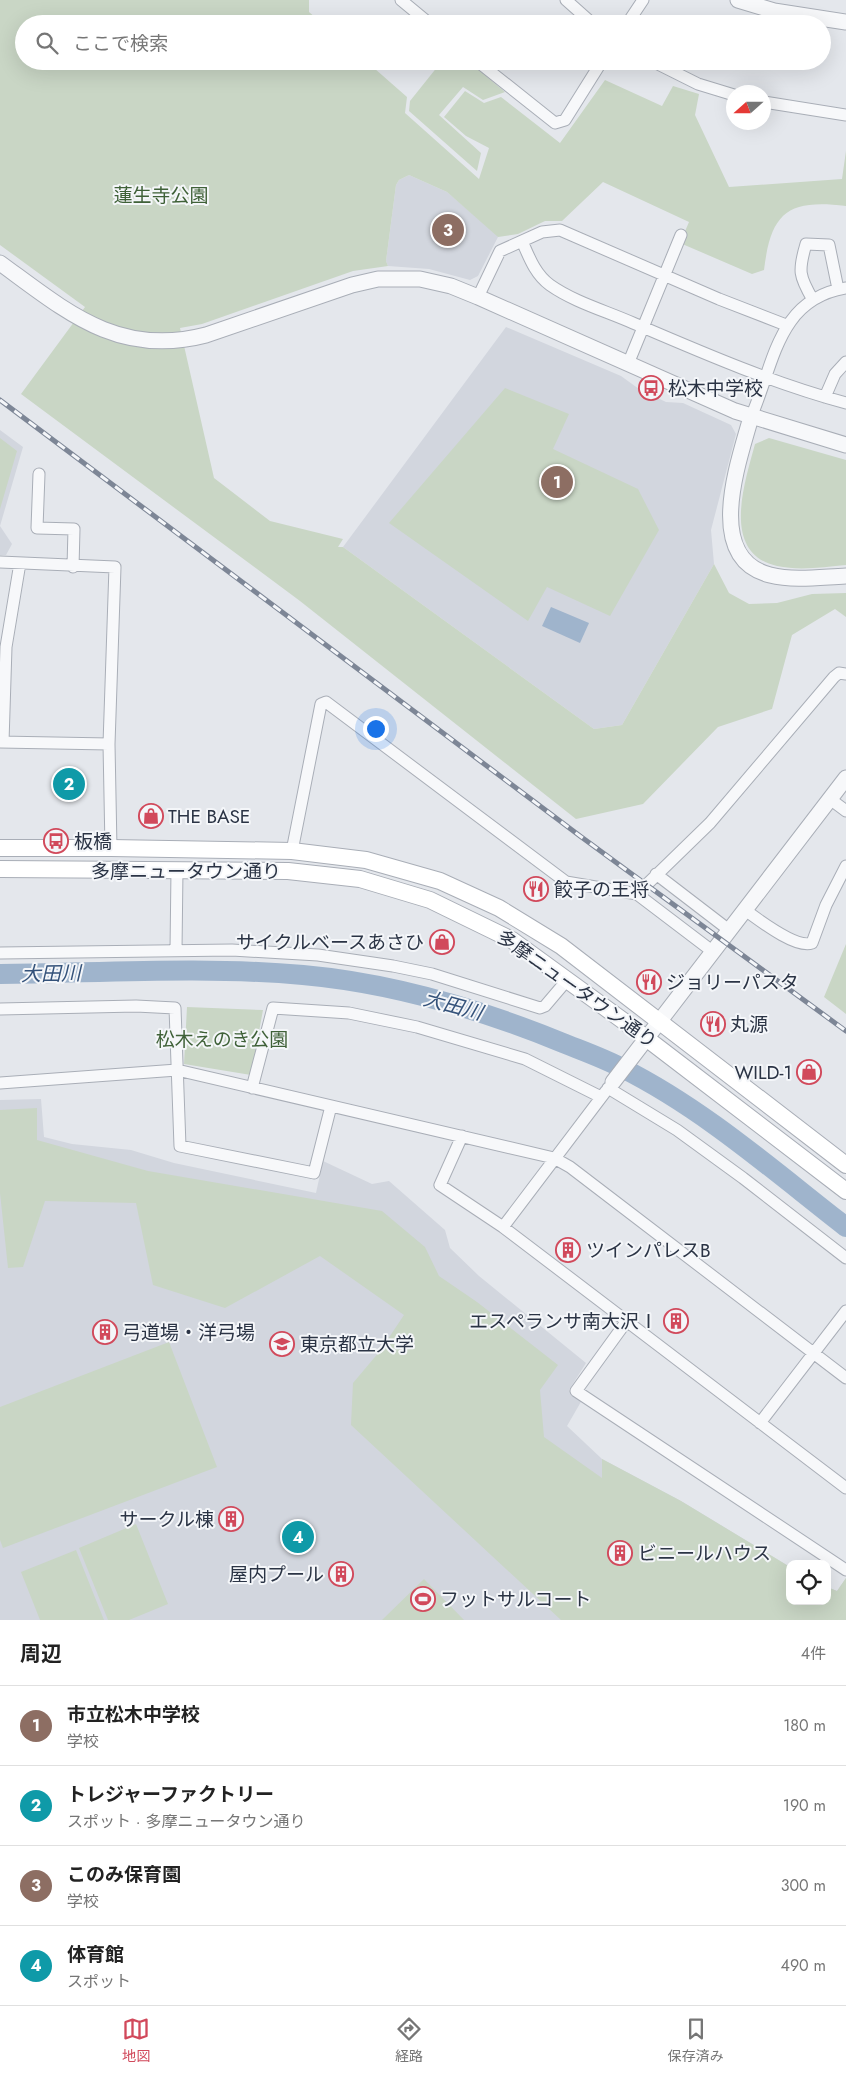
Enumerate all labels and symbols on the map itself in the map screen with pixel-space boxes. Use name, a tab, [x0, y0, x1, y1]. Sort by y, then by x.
north arrow	[726, 85, 771, 130]
park label: 蓮生寺公園	[113, 182, 209, 209]
pin: 3	[432, 211, 464, 249]
bus stop icon: 松木中学校	[638, 375, 664, 401]
place label: 松木中学校	[668, 375, 763, 402]
pin: 1	[541, 463, 573, 501]
your location	[363, 716, 389, 742]
pin: 2	[53, 765, 85, 803]
shop icon: THE BASE	[138, 803, 164, 829]
place label: THE BASE	[168, 803, 250, 830]
bus stop icon: 板橋	[43, 828, 69, 854]
place label: 板橋	[74, 828, 112, 855]
street label: 多摩ニュータウン通り	[91, 858, 281, 885]
restaurant icon: 餃子の王将	[523, 876, 549, 902]
place label: 餃子の王将	[554, 876, 649, 903]
street label: 多摩ニュータウン通り	[491, 923, 663, 1055]
place label: サイクルベースあさひ	[236, 929, 424, 956]
shop icon: サイクルベースあさひ	[429, 929, 455, 955]
water label: 大田川	[21, 959, 83, 989]
restaurant icon: ジョリーパスタ	[636, 969, 662, 995]
place label: ジョリーパスタ	[666, 969, 799, 996]
water label: 大田川	[420, 984, 488, 1028]
restaurant icon: 丸源	[700, 1011, 726, 1037]
place label: 丸源	[730, 1011, 768, 1038]
park label: 松木えのき公園	[156, 1026, 288, 1053]
place label: WILD-1	[735, 1059, 792, 1086]
shop icon: WILD-1	[796, 1059, 822, 1085]
building icon: ツインパレスB	[555, 1237, 581, 1263]
place label: ツインパレスB	[586, 1237, 711, 1264]
place label: エスペランサ南大沢Ⅰ	[469, 1308, 658, 1335]
building icon: エスペランサ南大沢Ⅰ	[663, 1308, 689, 1334]
building icon: 弓道場・洋弓場	[92, 1319, 118, 1345]
place label: 弓道場・洋弓場	[122, 1319, 255, 1346]
school or university icon: 東京都立大学	[269, 1331, 295, 1357]
place label: 東京都立大学	[300, 1331, 414, 1358]
place label: サークル棟	[120, 1506, 214, 1533]
building icon: サークル棟	[218, 1506, 244, 1532]
pin: 4	[282, 1518, 314, 1556]
building icon: ビニールハウス	[607, 1540, 633, 1566]
place label: ビニールハウス	[638, 1540, 771, 1567]
place label: 屋内プール	[229, 1561, 324, 1588]
building icon: 屋内プール	[328, 1561, 354, 1587]
sports icon: フットサルコート	[410, 1586, 436, 1612]
place label: フットサルコート	[440, 1586, 592, 1613]

